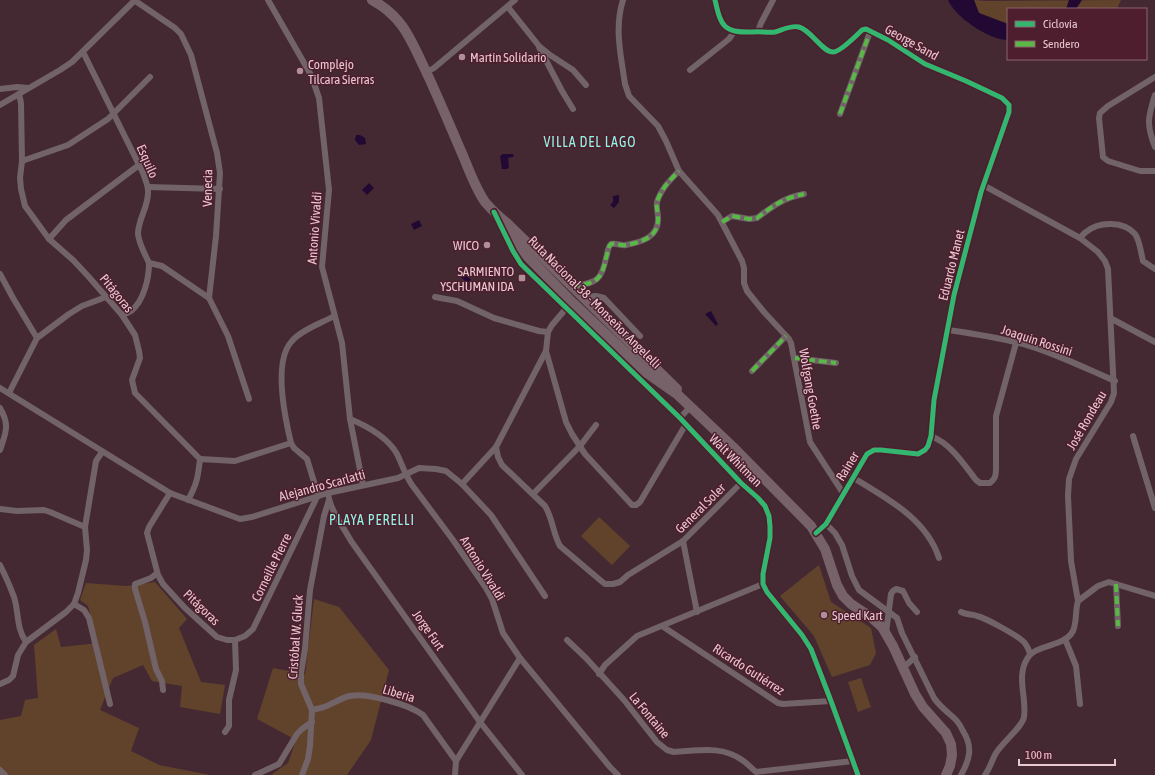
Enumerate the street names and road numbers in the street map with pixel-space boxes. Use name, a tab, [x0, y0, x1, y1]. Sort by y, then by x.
street label: George Sand	[882, 22, 941, 63]
street label: Esquilo	[134, 142, 162, 180]
street label: Venecia	[200, 169, 215, 207]
street label: Antonio Vivaldi	[304, 191, 325, 265]
street label: Eduardo Manet	[935, 228, 968, 302]
street label: Ruta Nacional 38 - Monseñor Angelelli	[525, 233, 664, 372]
street label: Pitágoras	[97, 271, 137, 316]
street label: Joaquin Rossini	[999, 322, 1074, 359]
street label: Wolfgang Goethe	[796, 347, 825, 431]
street label: José Rondeau	[1063, 388, 1109, 453]
street label: Walt Whitman	[706, 431, 765, 490]
street label: Rainer	[833, 449, 862, 484]
street label: Alejandro Scarlatti	[277, 467, 367, 504]
street label: General Soler	[672, 480, 729, 536]
street label: Corneille Pierre	[248, 531, 294, 604]
street label: Antonio Vivaldi	[457, 533, 508, 603]
street label: Pitágoras	[180, 586, 223, 629]
street label: Cristóbal W. Gluck	[285, 594, 306, 680]
street label: Jorge Furt	[409, 607, 448, 653]
street label: Ricardo Gutiérrez	[710, 641, 788, 698]
street label: Liberia	[381, 681, 417, 705]
street label: La Fontaine	[626, 689, 673, 741]

